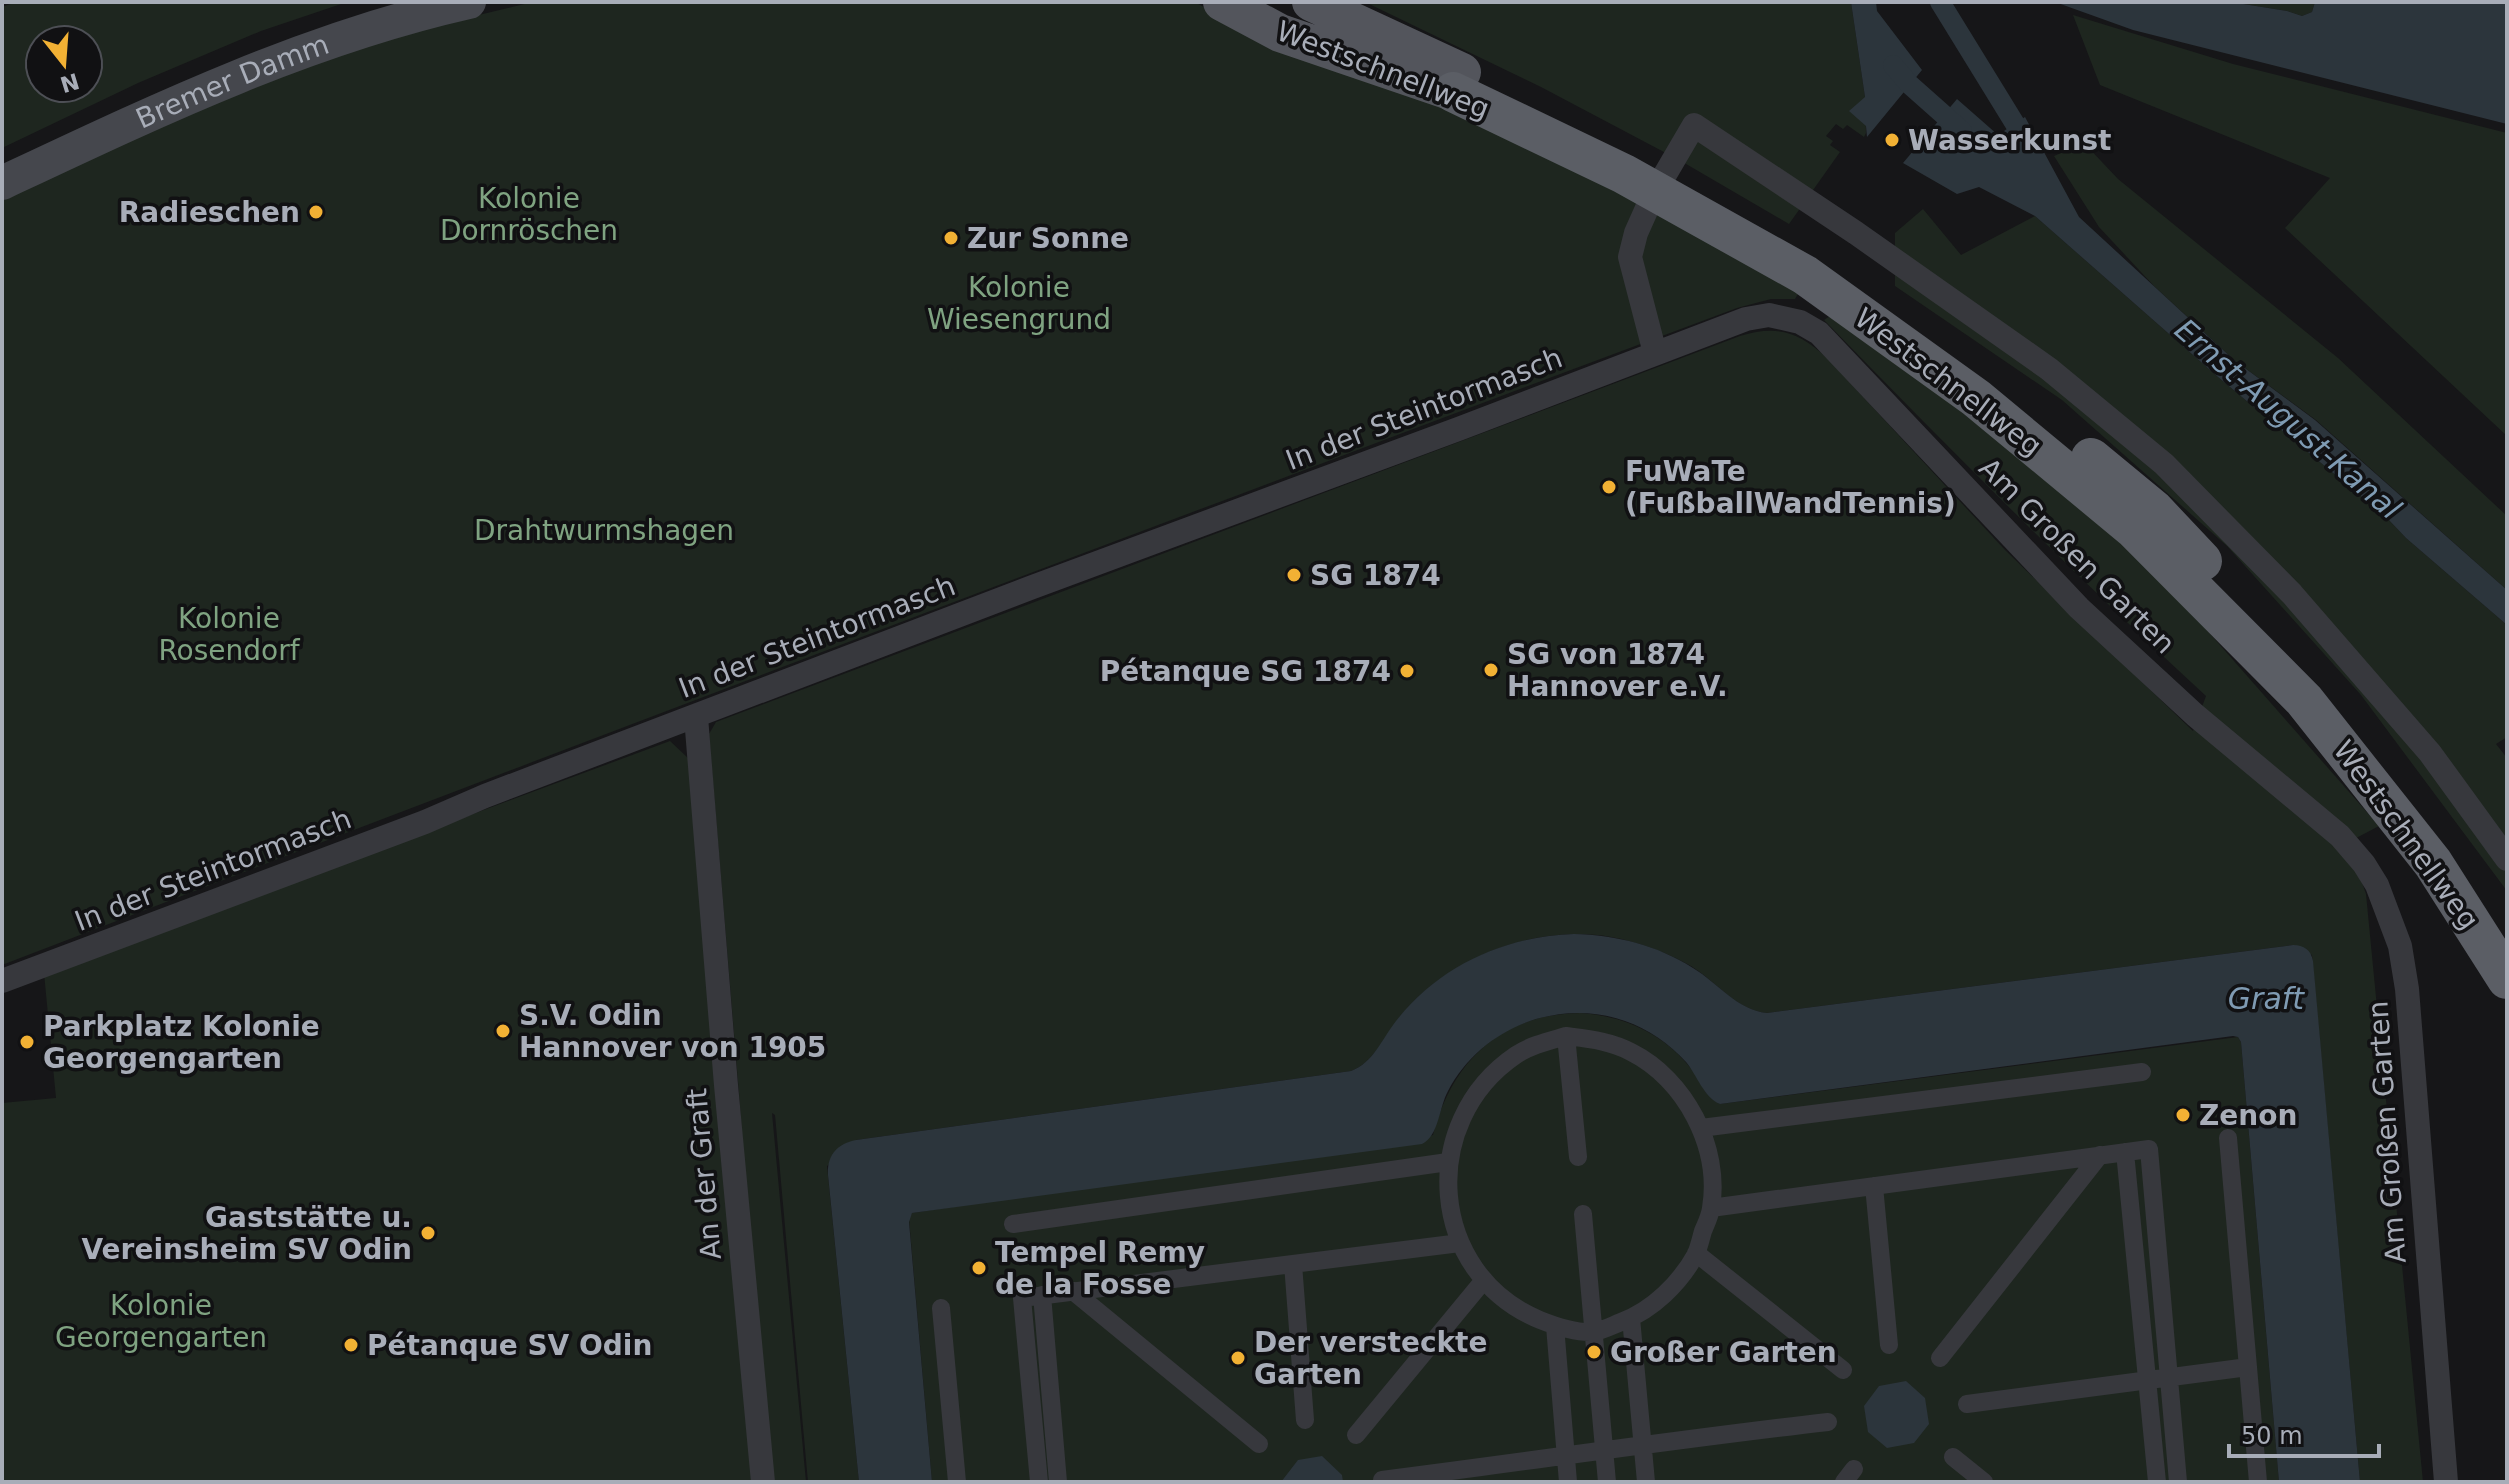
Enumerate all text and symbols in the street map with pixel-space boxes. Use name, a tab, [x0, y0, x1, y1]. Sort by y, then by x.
street label: Westschnellweg	[1272, 14, 1494, 126]
north arrow	[24, 24, 104, 104]
street label: Bremer Damm	[131, 27, 333, 135]
text: N	[57, 68, 82, 97]
place label: Wasserkunst	[1908, 124, 2111, 157]
marker: Wasserkunst	[1883, 131, 1901, 149]
park label: Kolonie Dornröschen	[440, 182, 618, 247]
place label: Radieschen	[119, 196, 300, 229]
marker: Radieschen	[307, 203, 325, 221]
place label: Zur Sonne	[967, 222, 1129, 255]
marker: Zur Sonne	[942, 229, 960, 247]
park label: Kolonie Wiesengrund	[927, 271, 1111, 336]
street label: Westschnellweg	[1848, 301, 2048, 463]
water label: Ernst-August-Kanal	[2168, 312, 2408, 527]
street label: In der Steintormasch	[1281, 341, 1567, 477]
street label: Am Großen Garten	[1972, 451, 2182, 661]
place label: FuWaTe (FußballWandTennis)	[1625, 455, 1956, 520]
marker: FuWaTe (FußballWandTennis)	[1600, 478, 1618, 496]
park label: Drahtwurmshagen	[474, 514, 734, 547]
place label: SG 1874	[1310, 559, 1441, 592]
marker: SG 1874	[1285, 566, 1303, 584]
street label: In der Steintormasch	[674, 569, 960, 705]
park label: Kolonie Rosendorf	[158, 602, 301, 667]
place label: SG von 1874 Hannover e.V.	[1507, 638, 1728, 703]
place label: Pétanque SG 1874	[1100, 655, 1391, 688]
marker: SG von 1874 Hannover e.V.	[1482, 661, 1500, 679]
marker: Pétanque SG 1874	[1398, 662, 1416, 680]
street label: Westschnellweg	[2327, 734, 2485, 936]
street label: In der Steintormasch	[70, 802, 356, 938]
water label: Graft	[2228, 981, 2305, 1016]
place label: S.V. Odin Hannover von 1905	[519, 999, 826, 1064]
street label: Am Großen Garten	[2361, 1000, 2413, 1264]
place label: Parkplatz Kolonie Georgengarten	[43, 1010, 320, 1075]
marker: S.V. Odin Hannover von 1905	[494, 1022, 512, 1040]
marker: Parkplatz Kolonie Georgengarten	[18, 1033, 36, 1051]
street label: An der Graft	[680, 1087, 728, 1261]
place label: Zenon	[2199, 1099, 2297, 1132]
marker: Zenon	[2174, 1106, 2192, 1124]
place label: Gaststätte u. Vereinsheim SV Odin	[81, 1201, 412, 1266]
marker: Gaststätte u. Vereinsheim SV Odin	[419, 1224, 437, 1242]
place label: Tempel Remy de la Fosse	[995, 1236, 1205, 1301]
marker: Tempel Remy de la Fosse	[970, 1259, 988, 1277]
park label: Kolonie Georgengarten	[55, 1289, 267, 1354]
place label: Der versteckte Garten	[1254, 1326, 1487, 1391]
place label: Pétanque SV Odin	[367, 1329, 652, 1362]
marker: Pétanque SV Odin	[342, 1336, 360, 1354]
place label: Großer Garten	[1610, 1336, 1837, 1369]
marker: Großer Garten	[1585, 1343, 1603, 1361]
marker: Der versteckte Garten	[1229, 1349, 1247, 1367]
scale bar	[2229, 1408, 2379, 1458]
text: 50 m	[2241, 1422, 2303, 1450]

